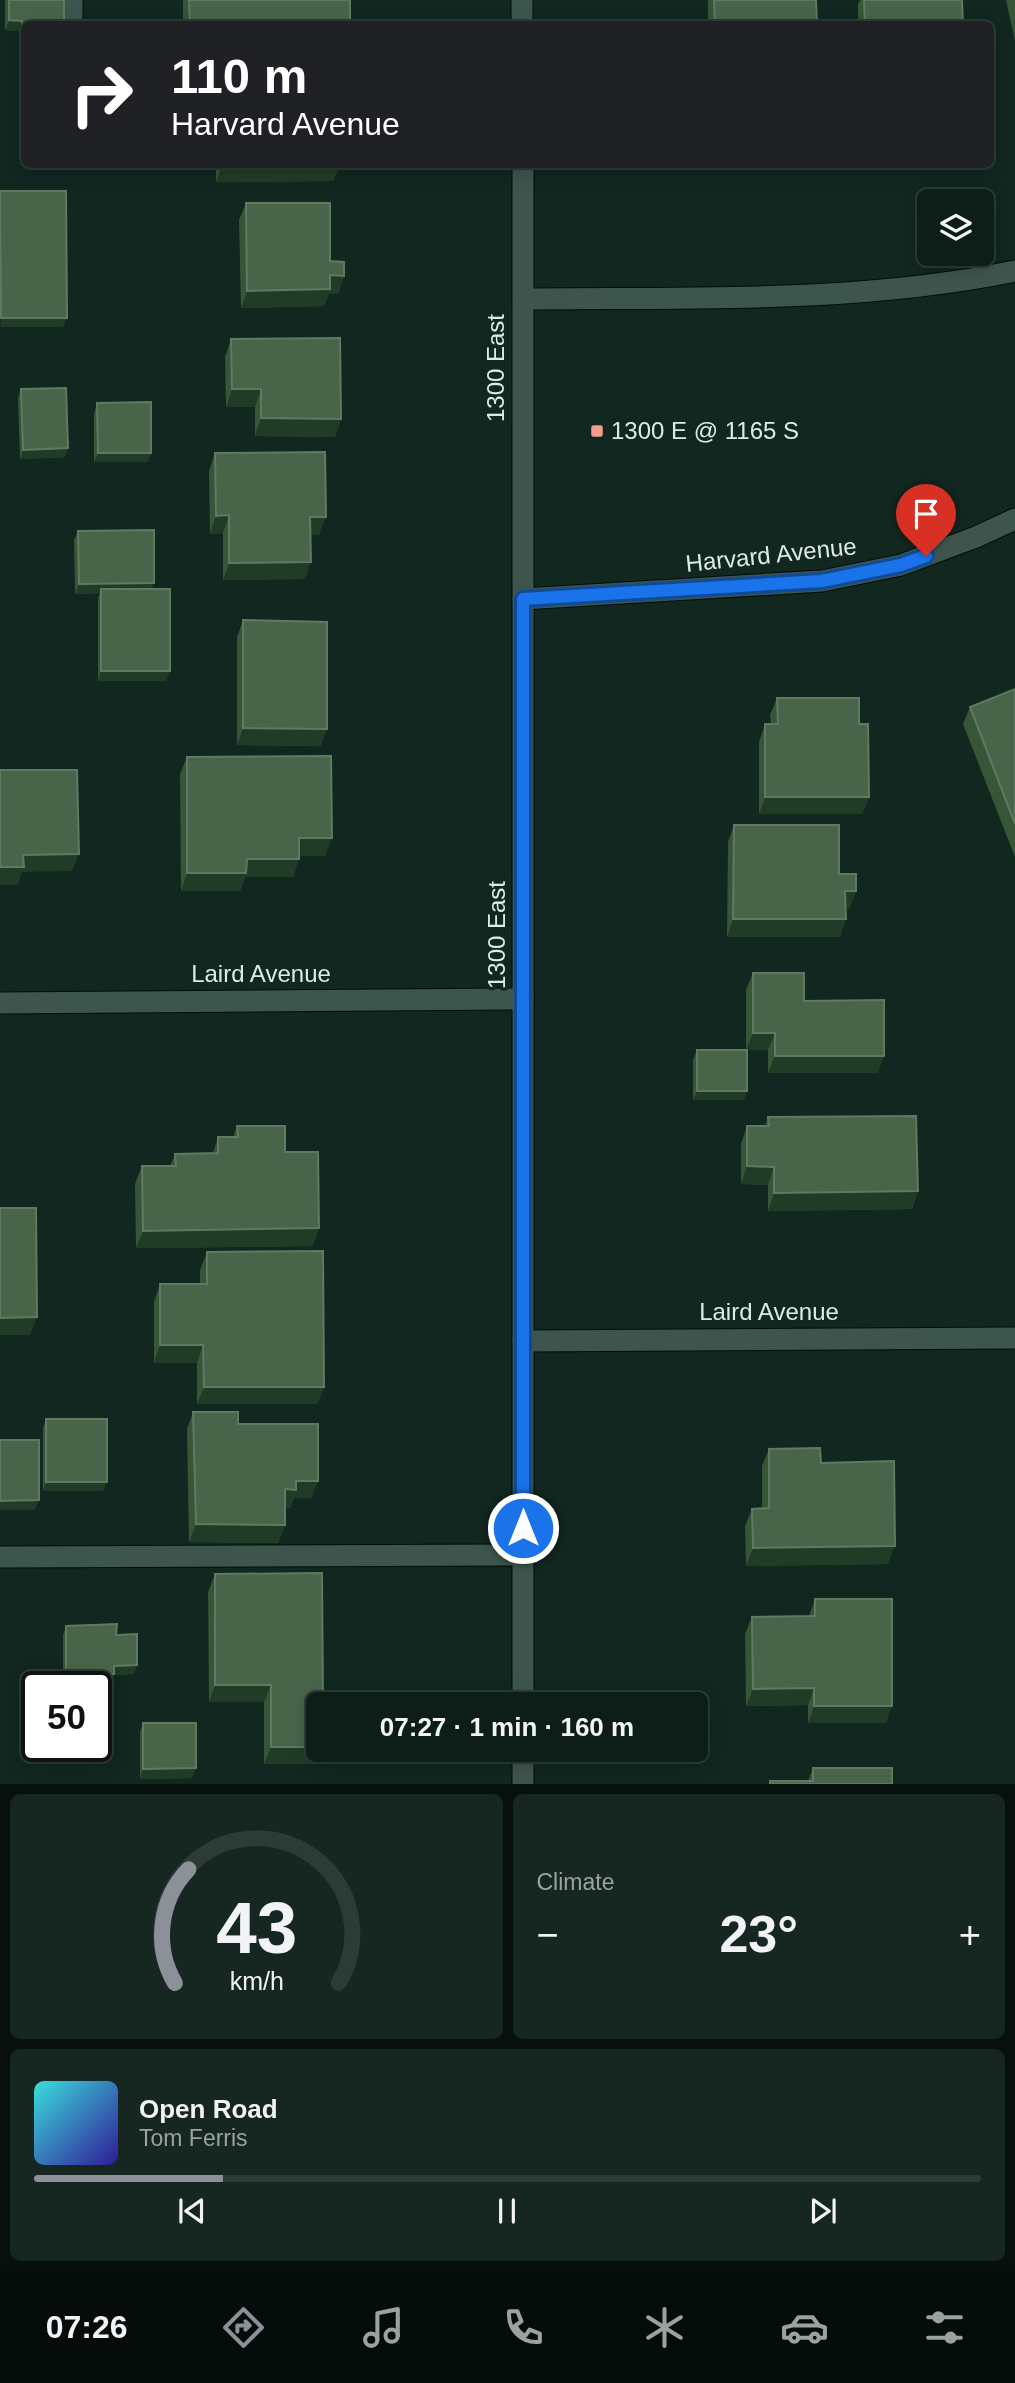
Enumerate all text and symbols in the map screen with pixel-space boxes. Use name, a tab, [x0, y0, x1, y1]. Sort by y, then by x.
icon: right	[56, 49, 147, 140]
text: 110 m	[171, 49, 307, 103]
text: Harvard Avenue	[171, 106, 400, 142]
map controls	[917, 189, 994, 266]
button: layers	[917, 189, 994, 266]
street label: 1300 East	[482, 314, 509, 422]
place label: 1300 E @ 1165 S	[611, 417, 799, 444]
marker: 1300 E @ 1165 S	[589, 423, 605, 439]
pin	[896, 484, 956, 556]
icon: arrive	[907, 495, 945, 533]
street label: Harvard Avenue	[684, 532, 858, 577]
street label: 1300 East	[483, 881, 510, 989]
street label: Laird Avenue	[191, 960, 331, 987]
street label: Laird Avenue	[699, 1298, 839, 1325]
position arrow	[486, 1491, 560, 1565]
speed limit sign: 50	[21, 1671, 112, 1762]
text: 07:27 · 1 min · 160 m	[380, 1712, 634, 1742]
text: Climate	[537, 1869, 614, 1895]
text: 43	[216, 1887, 297, 1968]
text: 23°	[719, 1905, 798, 1963]
text: −	[537, 1914, 559, 1956]
text: +	[959, 1914, 981, 1956]
text: km/h	[229, 1966, 283, 1994]
text: Open Road	[139, 2094, 278, 2124]
text: Tom Ferris	[139, 2125, 248, 2151]
icon: previous	[173, 2192, 211, 2230]
icon: pause	[488, 2192, 526, 2230]
icon: next	[804, 2192, 842, 2230]
icon: directions	[219, 2303, 268, 2352]
icon: music	[359, 2303, 408, 2352]
icon: phone	[499, 2303, 548, 2352]
icon: climate	[640, 2303, 689, 2352]
icon: car	[780, 2303, 829, 2352]
icon: filters	[920, 2303, 969, 2352]
text: 07:26	[46, 2309, 127, 2345]

